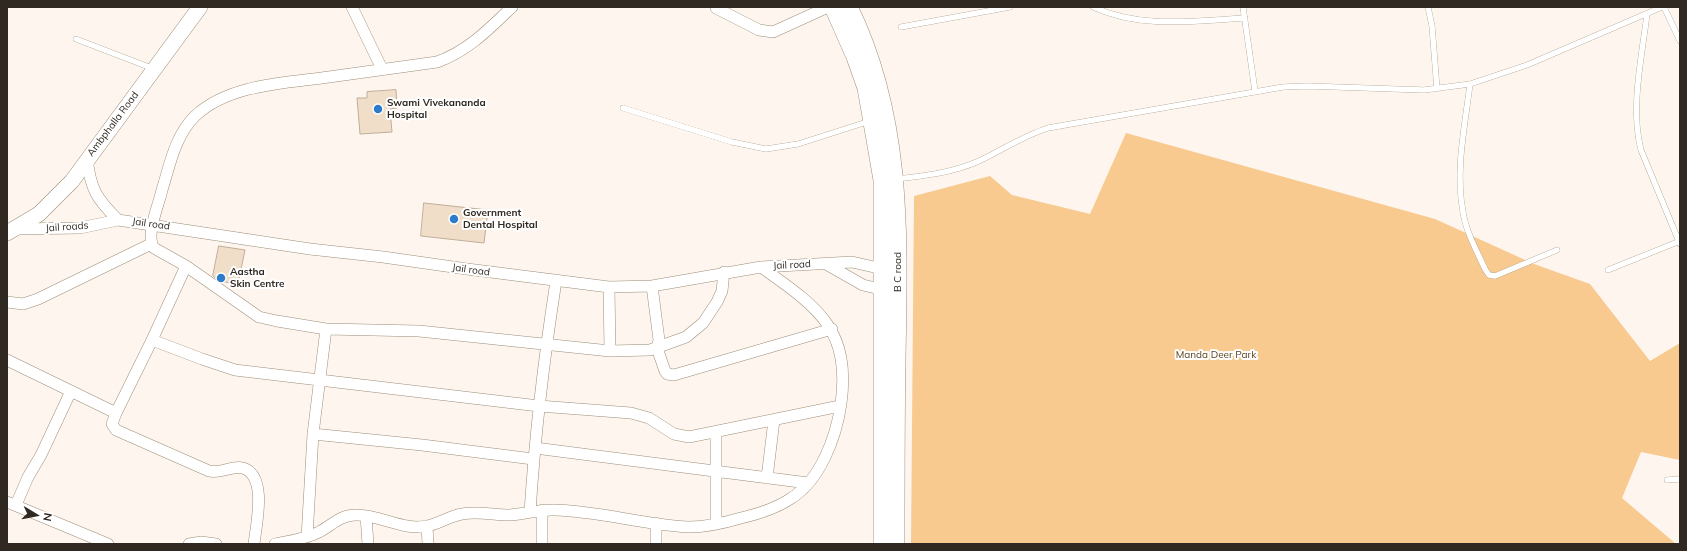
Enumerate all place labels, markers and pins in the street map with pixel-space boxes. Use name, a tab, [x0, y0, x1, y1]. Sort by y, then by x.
place label: Swami Vivekananda Hospital	[387, 97, 486, 120]
marker: Swami Vivekananda Hospital	[372, 103, 384, 115]
place label: Government Dental Hospital	[463, 207, 538, 230]
marker: Government Dental Hospital	[448, 213, 460, 225]
place label: Aastha Skin Centre	[230, 266, 284, 290]
marker: Aastha Skin Centre	[215, 272, 227, 284]

